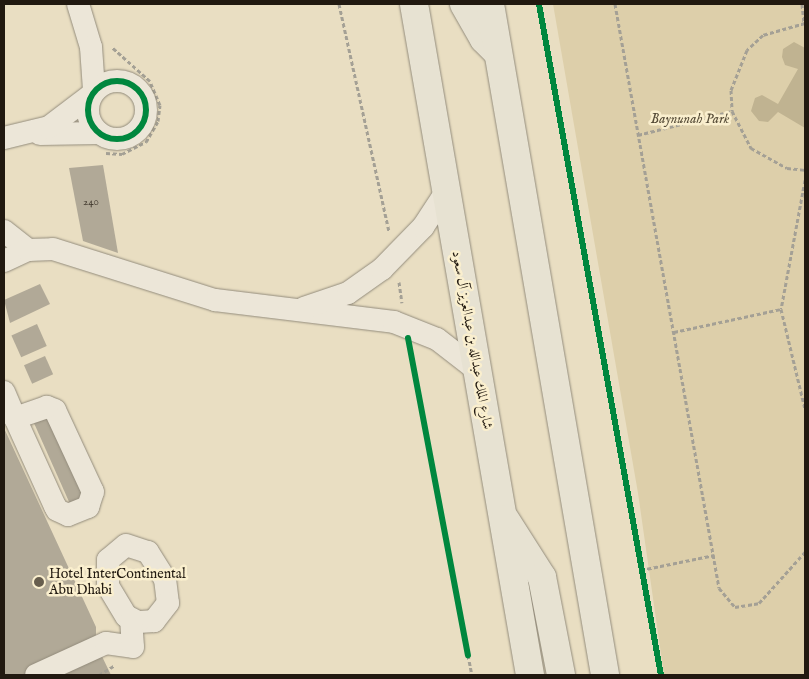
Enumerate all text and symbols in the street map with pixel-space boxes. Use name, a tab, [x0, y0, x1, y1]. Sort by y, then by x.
park label: Baynunah Park	[651, 111, 729, 127]
house number: 240	[83, 195, 99, 209]
street label: شارع الملك عبدالله بن عبدالعزيز آل سعود	[448, 249, 496, 431]
place label: Hotel InterContinental Abu Dhabi	[49, 566, 186, 598]
marker: Hotel InterContinental Abu Dhabi	[33, 576, 45, 588]

